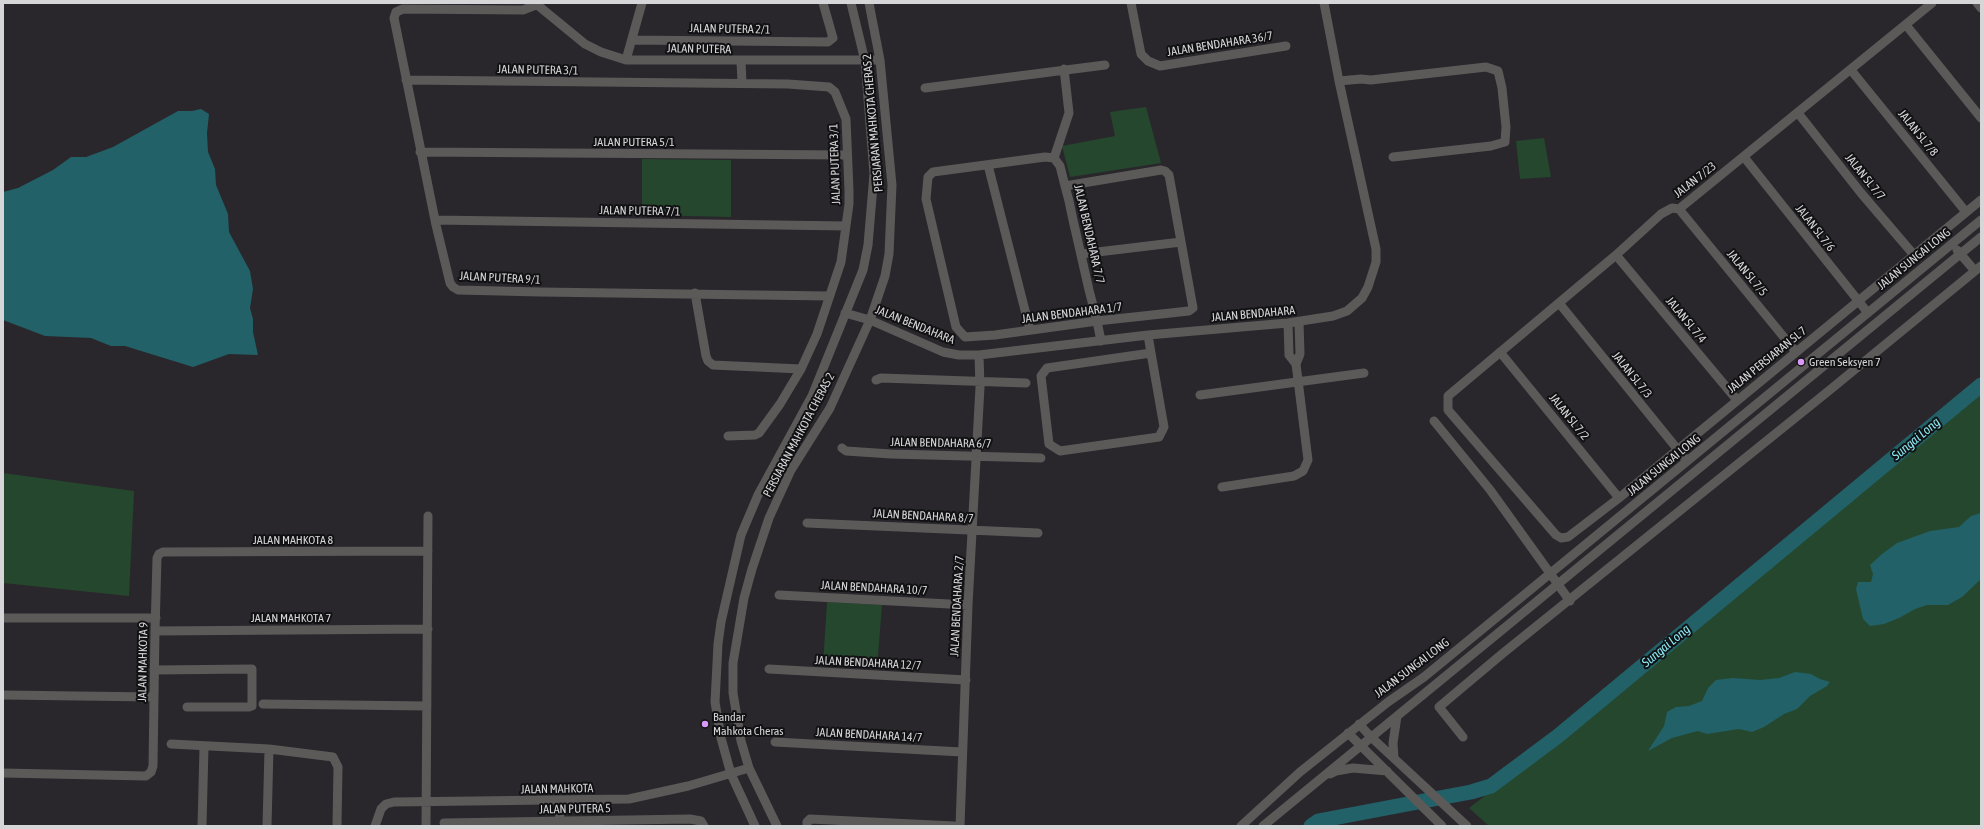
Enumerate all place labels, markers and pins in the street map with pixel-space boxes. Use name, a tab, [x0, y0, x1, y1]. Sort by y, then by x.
place label: Green Seksyen 7	[1809, 355, 1881, 369]
marker: Green Seksyen 7	[1796, 357, 1806, 367]
place label: Bandar Mahkota Cheras	[713, 710, 784, 738]
marker: Bandar Mahkota Cheras	[700, 719, 710, 729]

